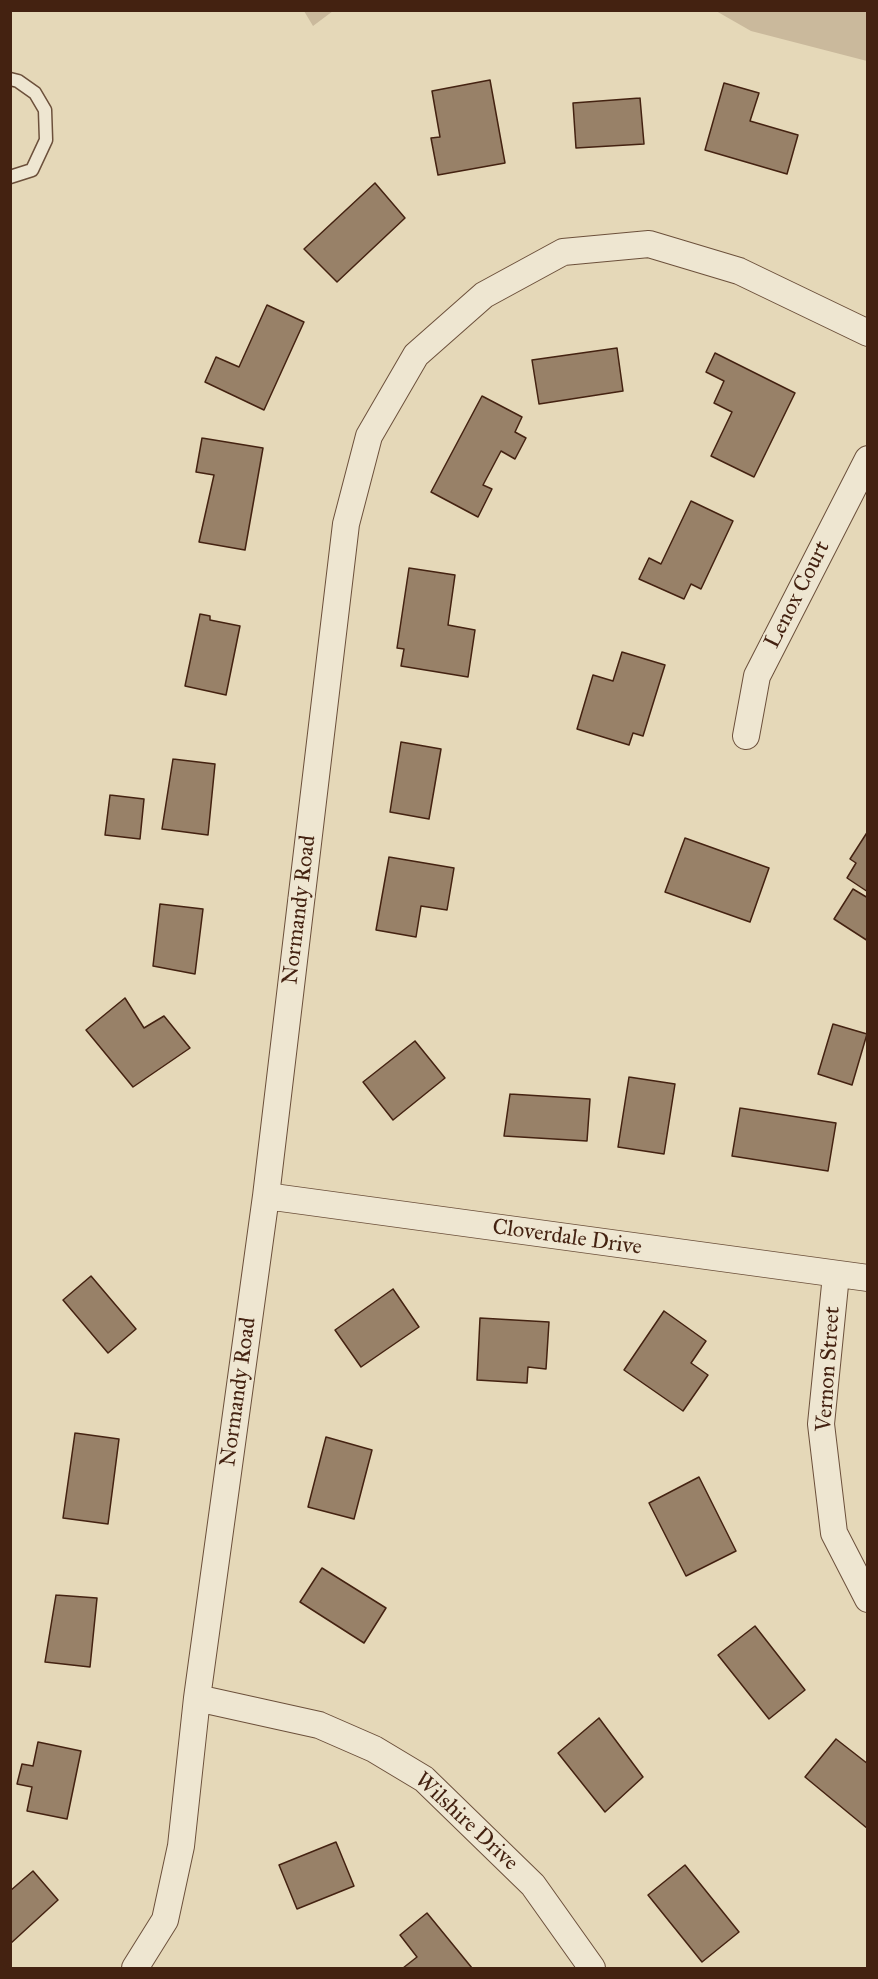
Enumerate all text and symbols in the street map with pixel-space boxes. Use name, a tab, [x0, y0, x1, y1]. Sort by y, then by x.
street label: Lenox Court	[760, 537, 836, 653]
street label: Normandy Road	[278, 834, 322, 986]
street label: Cloverdale Drive	[491, 1214, 643, 1262]
street label: Vernon Street	[811, 1305, 847, 1433]
street label: Normandy Road	[215, 1316, 263, 1468]
street label: Wilshire Drive	[409, 1767, 523, 1877]

